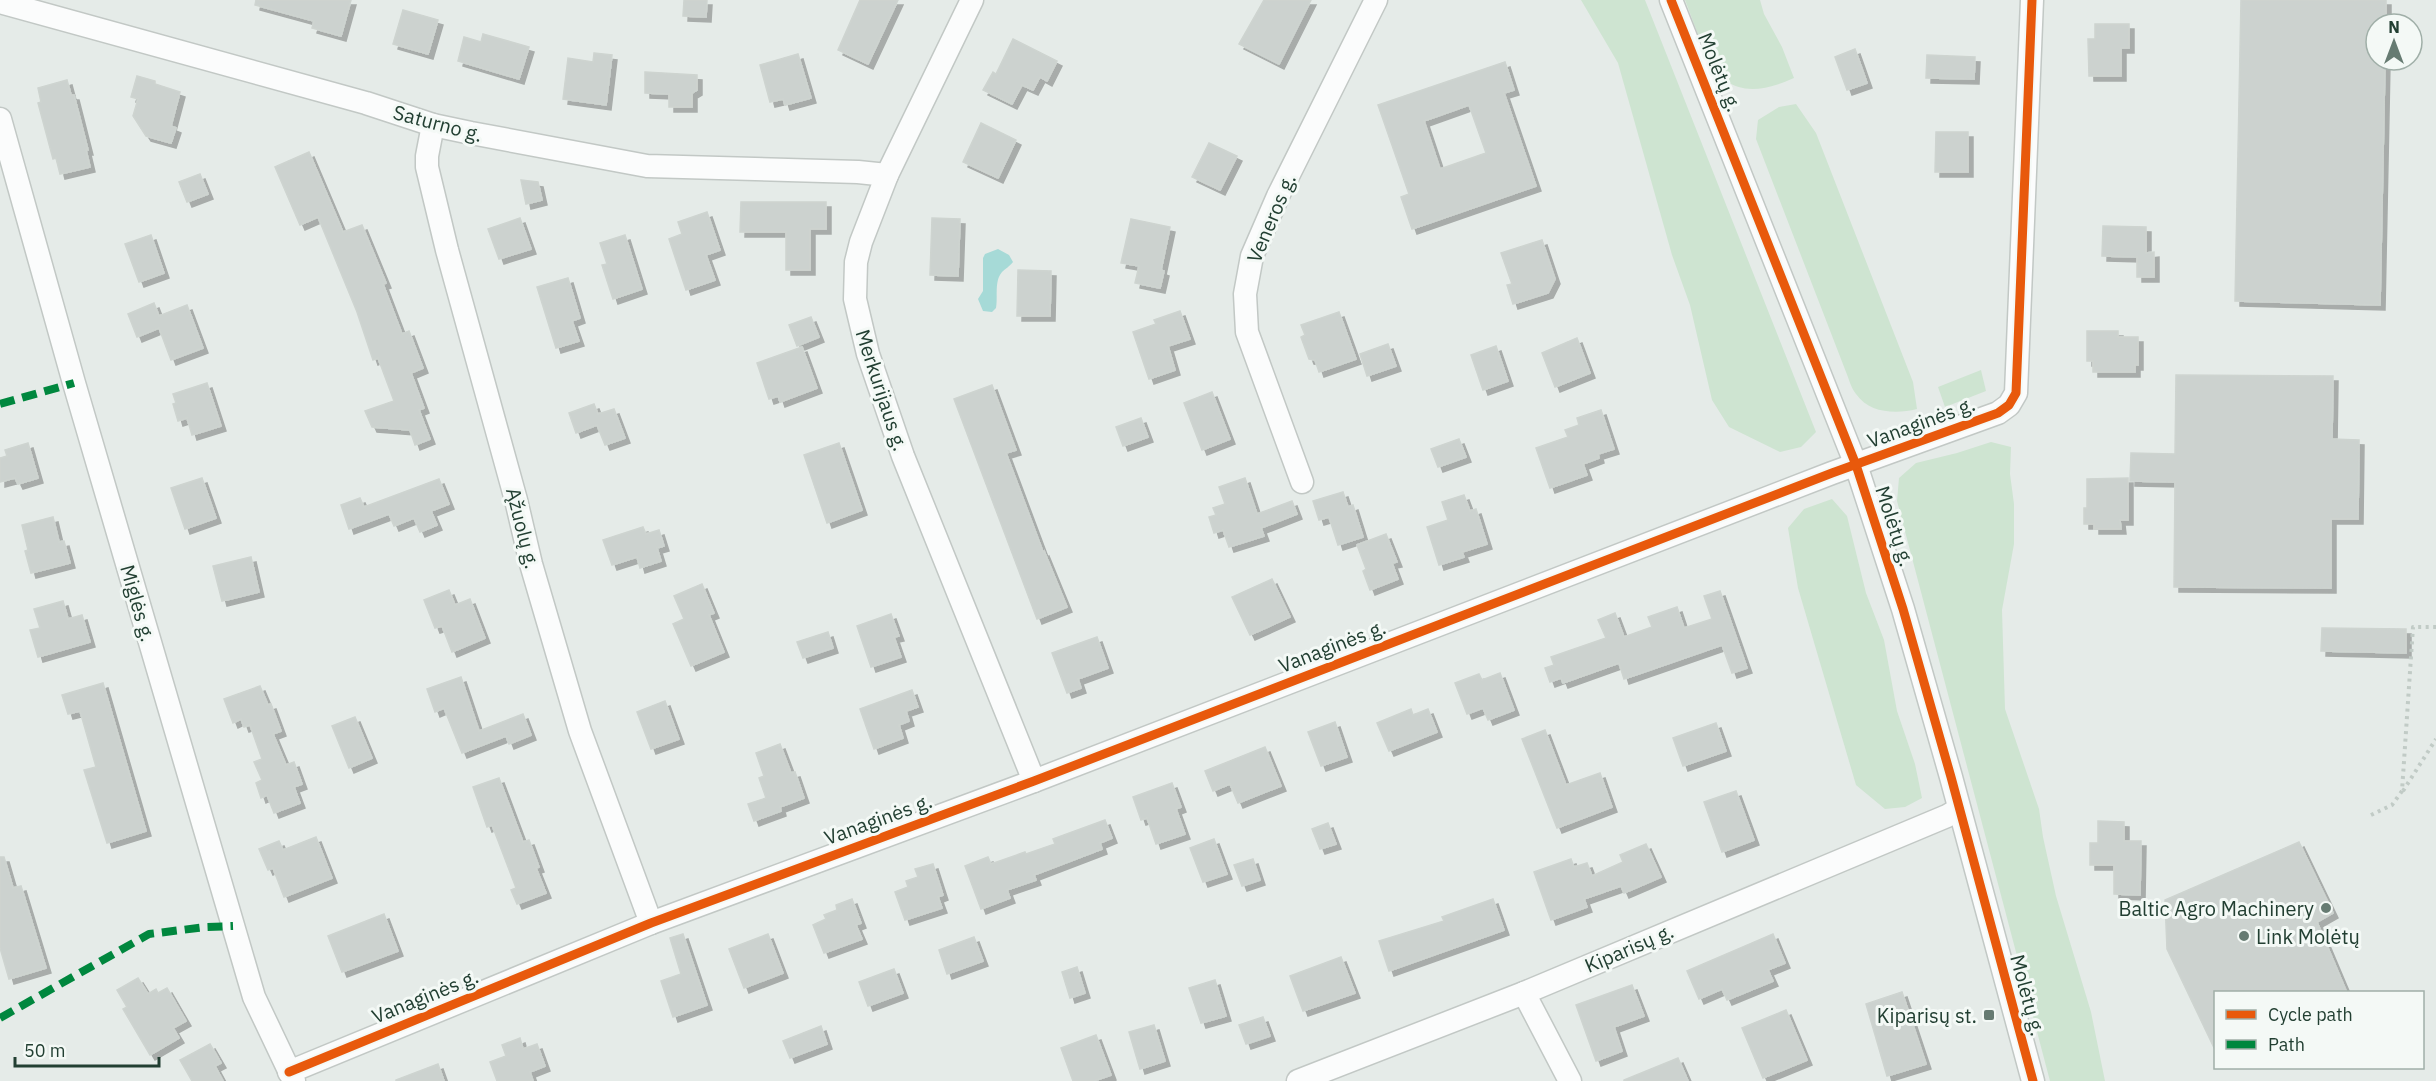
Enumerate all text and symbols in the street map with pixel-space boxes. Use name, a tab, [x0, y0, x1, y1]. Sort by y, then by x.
north arrow	[2364, 12, 2424, 72]
text: N	[2388, 17, 2400, 37]
street label: Molėtų g.	[1692, 28, 1748, 116]
street label: Saturno g.	[390, 98, 486, 148]
street label: Veneros g.	[1240, 169, 1302, 267]
street label: Merkurijaus g.	[850, 326, 914, 454]
street label: Vanaginės g.	[1863, 390, 1979, 454]
street label: Molėtų g.	[1869, 482, 1921, 570]
street label: Ąžuolų g.	[500, 485, 546, 571]
street label: Miglės g.	[114, 561, 162, 645]
street label: Vanaginės g.	[1274, 613, 1390, 679]
street label: Vanaginės g.	[820, 787, 936, 851]
place label: Baltic Agro Machinery	[2118, 895, 2314, 922]
marker: Baltic Agro Machinery	[2319, 901, 2333, 915]
street label: Kiparisų g.	[1580, 917, 1678, 979]
place label: Link Molėtų	[2256, 923, 2360, 950]
marker: Link Molėtų	[2237, 929, 2251, 943]
street label: Molėtų g.	[2004, 951, 2052, 1039]
street label: Vanaginės g.	[368, 962, 482, 1030]
legend	[2214, 991, 2424, 1069]
place label: Kiparisų st.	[1877, 1002, 1977, 1029]
text: Cycle path	[2268, 1003, 2353, 1026]
marker: Kiparisų st.	[1982, 1008, 1996, 1022]
scale bar	[15, 1030, 159, 1068]
text: Path	[2268, 1033, 2305, 1056]
text: 50 m	[24, 1039, 66, 1062]

